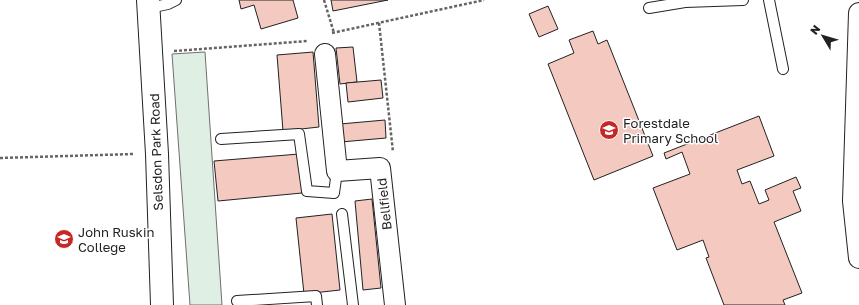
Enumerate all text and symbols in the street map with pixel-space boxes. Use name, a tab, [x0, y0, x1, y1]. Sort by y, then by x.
north arrow	[803, 16, 843, 56]
text: N	[807, 22, 822, 37]
street label: Selsdon Park Road	[146, 93, 166, 211]
place label: Forestdale Primary School	[623, 115, 718, 146]
school or university icon: Forestdale Primary School	[598, 119, 620, 141]
street label: Bellfield	[373, 177, 395, 231]
place label: John Ruskin College	[78, 224, 154, 255]
school or university icon: John Ruskin College	[53, 228, 75, 250]

